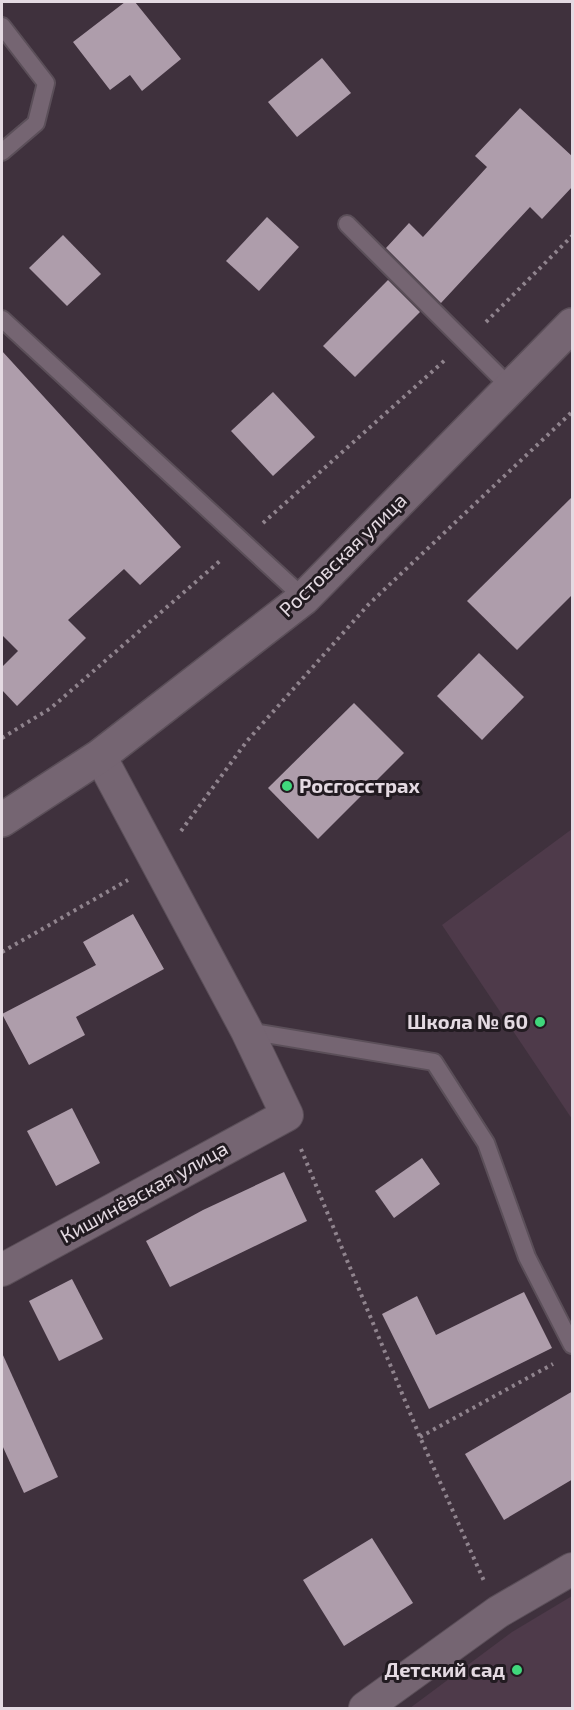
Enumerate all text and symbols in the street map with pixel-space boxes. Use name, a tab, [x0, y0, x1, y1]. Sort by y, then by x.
street label: Ростовская улица	[274, 487, 412, 622]
place label: Росгосстрах	[299, 773, 421, 797]
marker: Росгосстрах	[280, 779, 294, 793]
place label: Школа № 60	[407, 1009, 528, 1033]
marker: Школа № 60	[533, 1015, 547, 1029]
street label: Кишинёвская улица	[56, 1135, 232, 1248]
place label: Детский сад	[384, 1657, 505, 1681]
marker: Детский сад	[510, 1663, 524, 1677]

